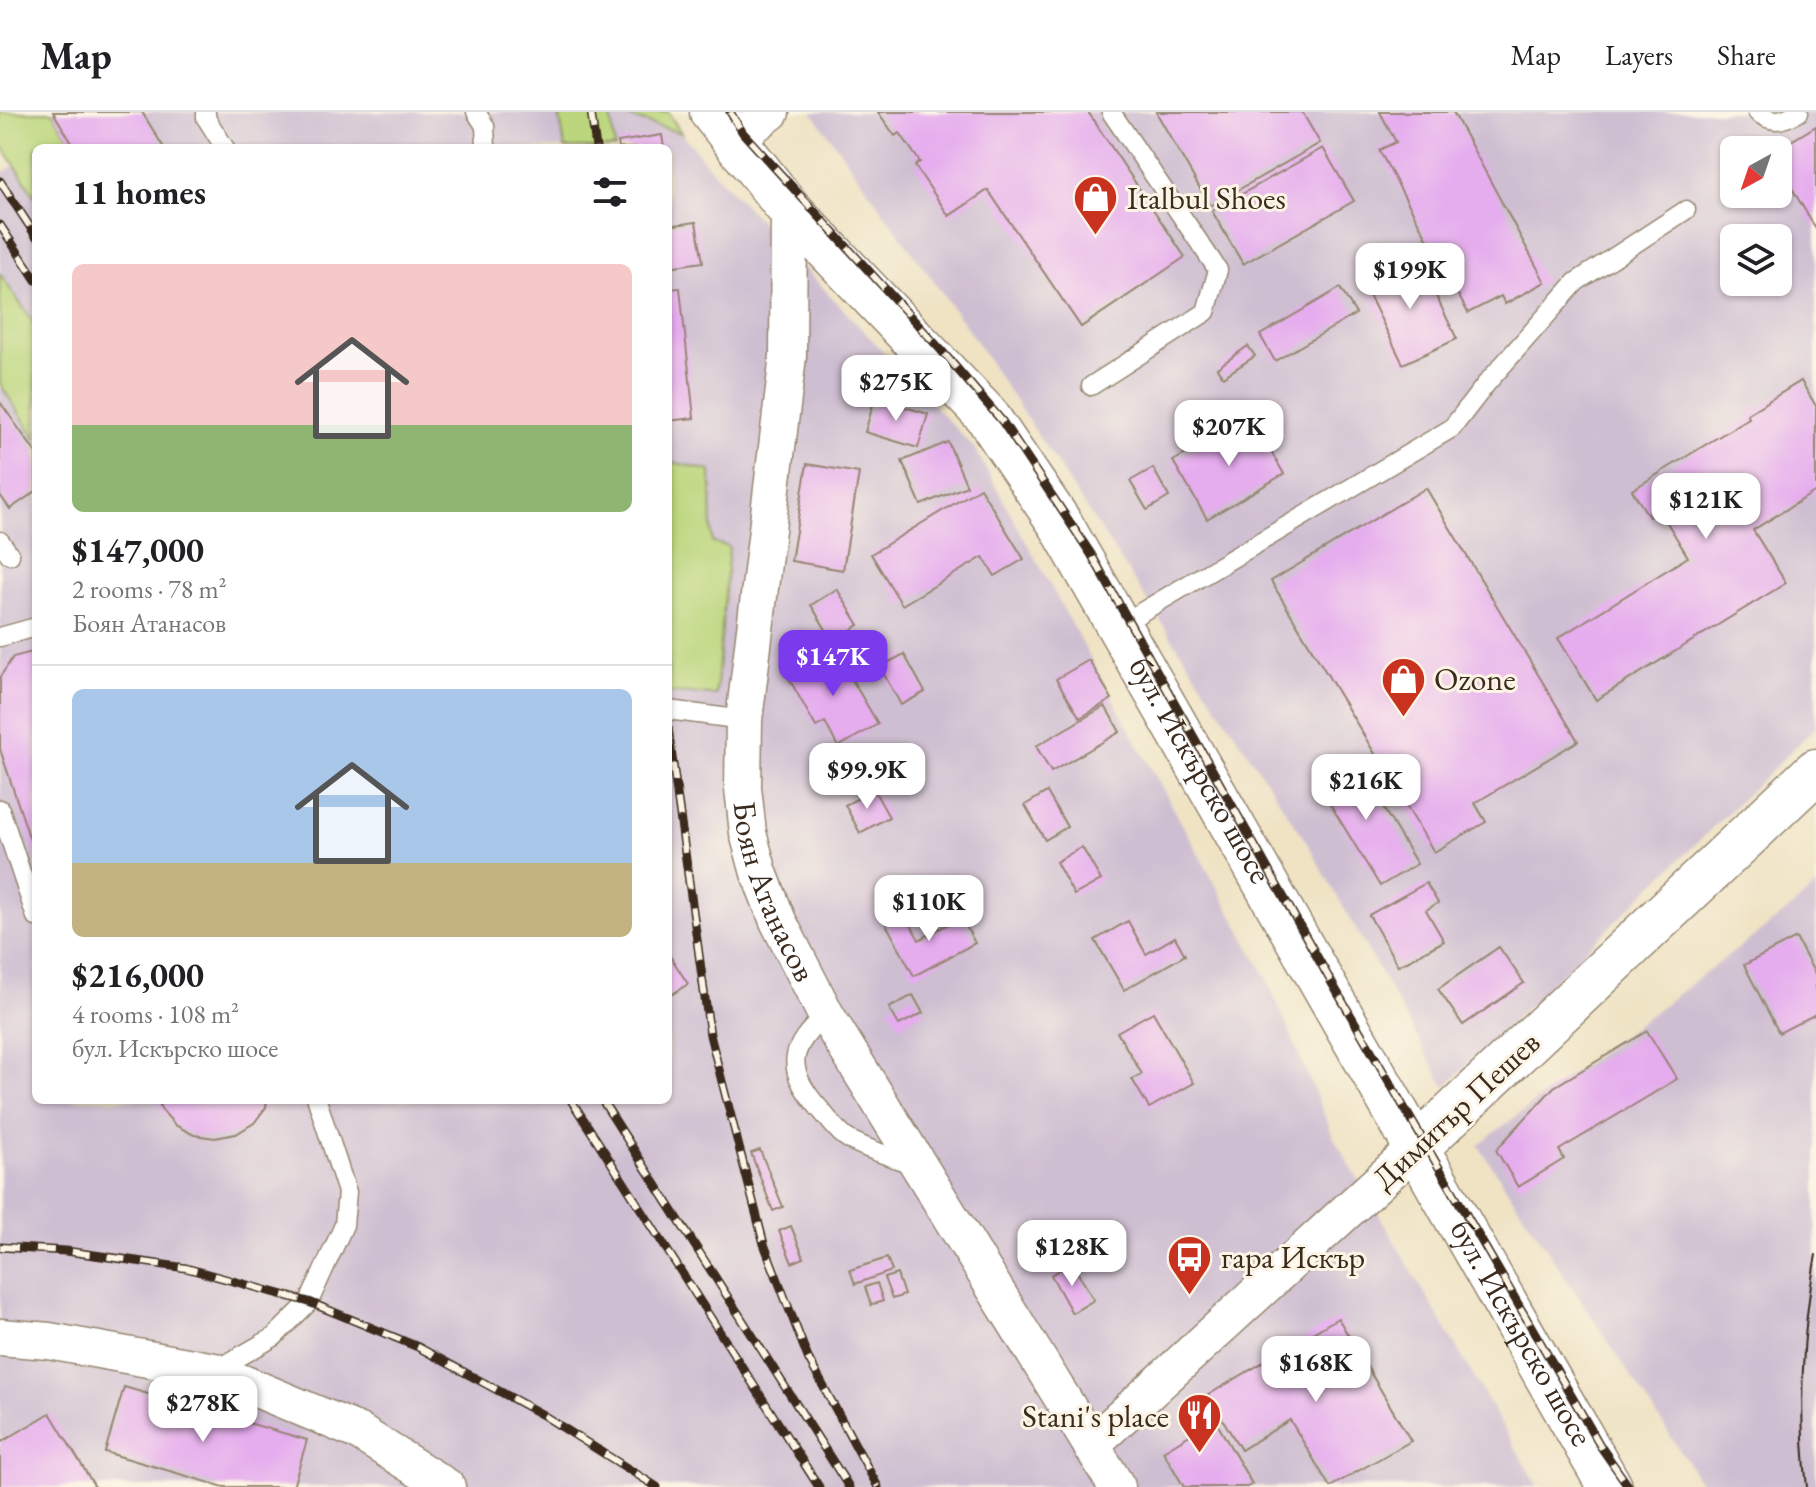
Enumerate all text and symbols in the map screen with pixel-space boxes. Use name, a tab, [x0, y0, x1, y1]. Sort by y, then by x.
text: Map	[40, 31, 112, 80]
text: Map	[1511, 37, 1561, 73]
text: Layers	[1605, 37, 1673, 73]
text: Share	[1717, 37, 1776, 73]
north arrow	[1720, 136, 1792, 208]
map controls	[1720, 136, 1792, 296]
text: 11 homes	[72, 170, 206, 214]
icon: filters	[588, 170, 632, 214]
shop icon: Italbul Shoes	[1072, 174, 1120, 237]
place label: Italbul Shoes	[1127, 177, 1286, 219]
button: layers	[1720, 224, 1792, 296]
pin: $199K	[1354, 243, 1466, 311]
text: $199K	[1373, 252, 1447, 286]
icon: home	[280, 316, 424, 460]
pin: $275K	[840, 355, 952, 423]
text: $275K	[859, 364, 933, 398]
pin: $207K	[1173, 400, 1285, 468]
text: $207K	[1192, 409, 1266, 443]
pin: $121K	[1650, 473, 1762, 541]
text: $121K	[1669, 482, 1743, 516]
text: $147,000	[72, 528, 204, 572]
text: 2 rooms · 78 m²	[72, 572, 227, 606]
text: Боян Атанасов	[72, 606, 226, 640]
pin: $147K	[777, 630, 889, 698]
text: $147K	[796, 639, 870, 673]
street label: бул. Искърско шосе	[1120, 649, 1282, 891]
shop icon: Ozone	[1379, 655, 1427, 718]
place label: Ozone	[1434, 658, 1516, 700]
icon: home	[280, 741, 424, 885]
pin: $99.9K	[802, 743, 932, 811]
text: $99.9K	[827, 752, 907, 786]
pin: $216K	[1310, 754, 1422, 822]
text: $216K	[1329, 763, 1403, 797]
street label: Боян Атанасов	[724, 799, 826, 988]
pin: $110K	[873, 875, 985, 943]
text: $110K	[892, 884, 966, 918]
text: $216,000	[72, 953, 204, 997]
text: 4 rooms · 108 m²	[72, 997, 239, 1031]
street label: Димитър Пешев	[1363, 1022, 1549, 1198]
text: бул. Искърско шосе	[72, 1031, 278, 1065]
street label: бул. Искърско шосе	[1441, 1212, 1603, 1453]
pin: $128K	[1016, 1220, 1128, 1288]
text: $128K	[1035, 1229, 1109, 1263]
bus stop icon: гара Искър	[1166, 1233, 1214, 1296]
place label: гара Искър	[1221, 1236, 1365, 1278]
pin: $168K	[1260, 1336, 1372, 1404]
text: $168K	[1279, 1345, 1353, 1379]
pin: $278K	[147, 1376, 259, 1444]
text: $278K	[166, 1385, 240, 1419]
restaurant icon: Stani's place	[1176, 1392, 1224, 1455]
place label: Stani's place	[1022, 1395, 1169, 1437]

